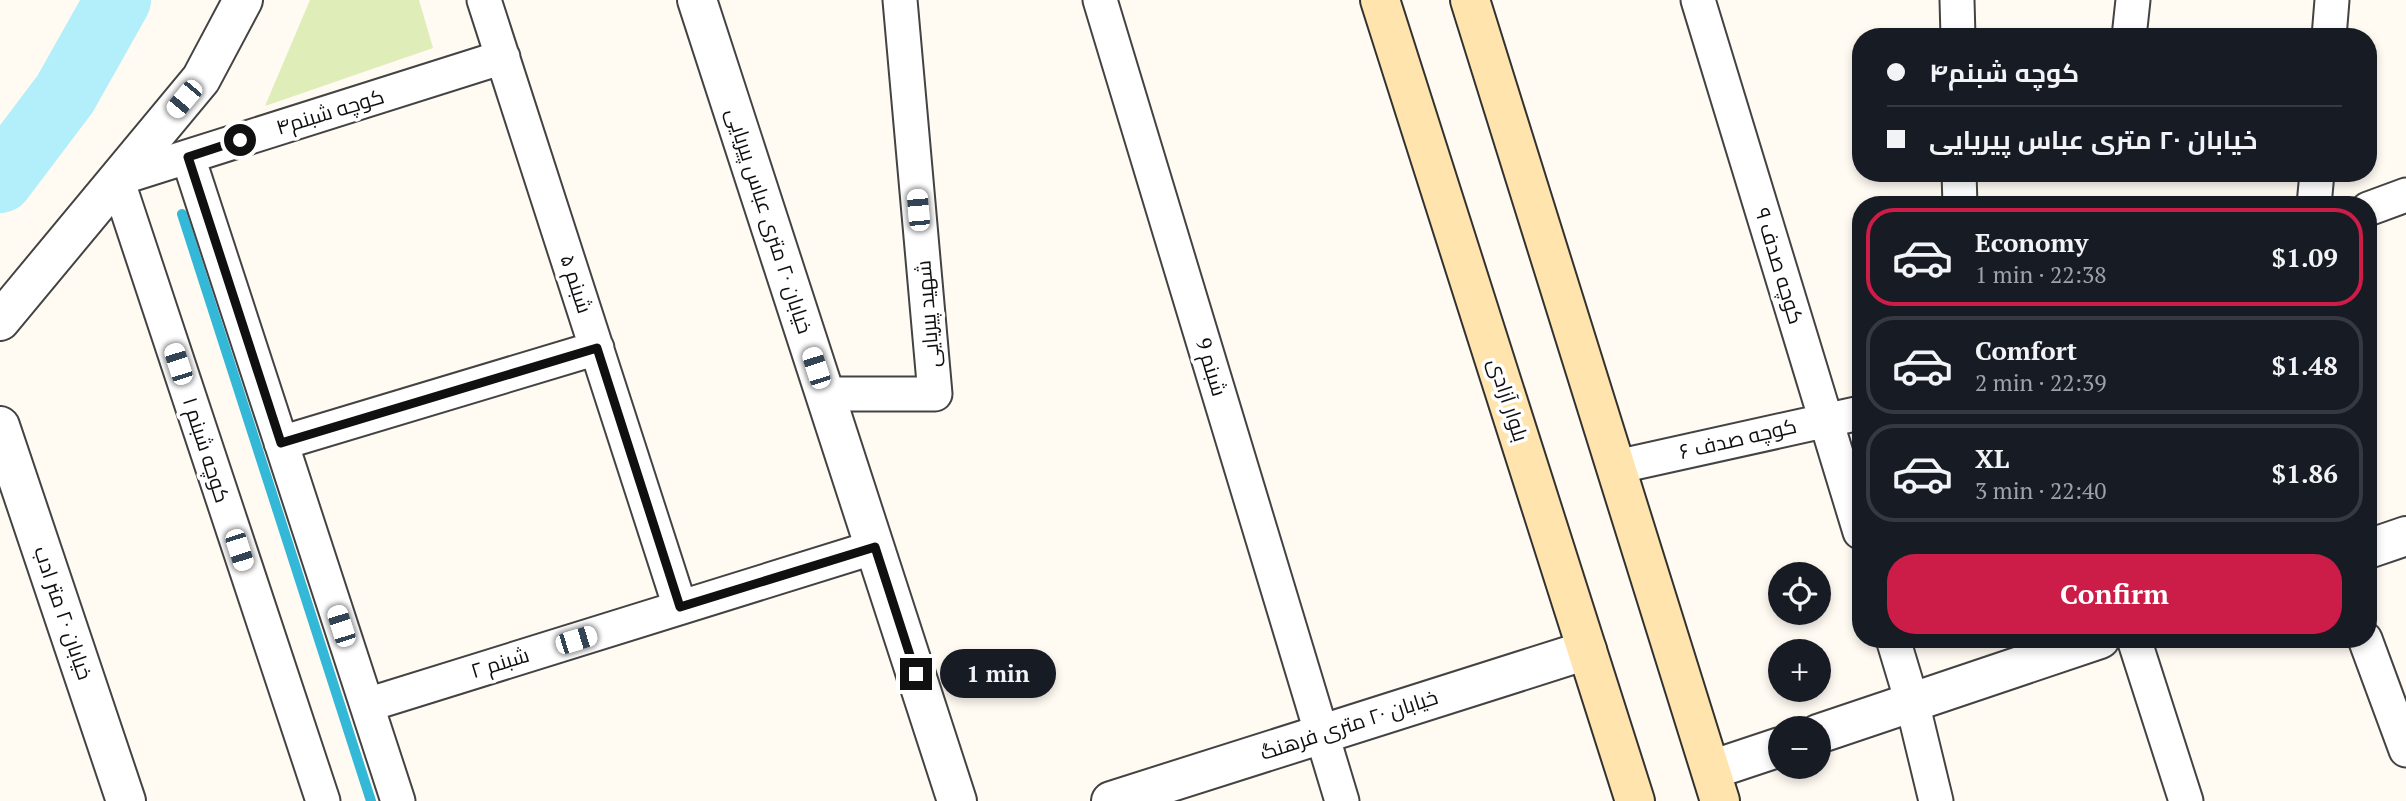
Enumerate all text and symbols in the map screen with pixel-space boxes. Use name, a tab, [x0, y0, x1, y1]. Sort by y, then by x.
text: کوچه شبنم۴	[1929, 55, 2079, 89]
car	[163, 76, 206, 122]
street label: کوچه شبنم۴	[272, 81, 387, 142]
street label: خیابان ۲۰ متری عباس پیریایی	[719, 104, 820, 337]
text: خیابان ۲۰ متری عباس پیریایی	[1929, 122, 2257, 156]
route start	[224, 124, 256, 156]
car	[906, 188, 931, 232]
street label: کوچه صدف ۹	[1748, 204, 1811, 328]
text: Economy	[1975, 225, 2088, 259]
icon: car	[1891, 226, 1954, 289]
text: $1.09	[2272, 240, 2338, 274]
street label: شبنم ۵	[553, 251, 600, 317]
street label: شهید پیریایی	[908, 259, 947, 369]
text: 1 min · 22:38	[1975, 259, 2107, 290]
text: Comfort	[1975, 333, 2077, 367]
street label: شبنم 9	[1189, 334, 1234, 400]
icon: car	[1891, 334, 1954, 397]
car	[162, 341, 195, 387]
car	[800, 345, 833, 391]
text: $1.48	[2272, 348, 2338, 382]
street label: بلوار آزادی	[1482, 354, 1536, 445]
text: 2 min · 22:39	[1975, 367, 2107, 398]
street label: کوچه شبنم ۱	[176, 393, 237, 506]
street label: کوچه صدف ۶	[1676, 411, 1799, 466]
text: XL	[1975, 441, 2009, 475]
icon: car	[1891, 442, 1954, 505]
text: $1.86	[2272, 456, 2338, 490]
text: 3 min · 22:40	[1975, 475, 2107, 506]
car	[223, 527, 256, 573]
street label: خیابان ۲۰ متر ادب	[28, 542, 100, 683]
button: Confirm	[1887, 554, 2342, 634]
map controls	[1768, 562, 1831, 779]
button: locate	[1768, 562, 1831, 625]
car	[325, 603, 358, 649]
car	[553, 624, 600, 656]
button: +	[1768, 639, 1831, 702]
street label: شبنم ۲	[467, 640, 533, 685]
callout: 1 min	[940, 650, 1056, 698]
route end	[900, 658, 932, 690]
text: 1 min	[967, 658, 1029, 689]
street label: خیابان ۲۰ متری فرهنگ	[1256, 682, 1441, 766]
button: −	[1768, 716, 1831, 779]

